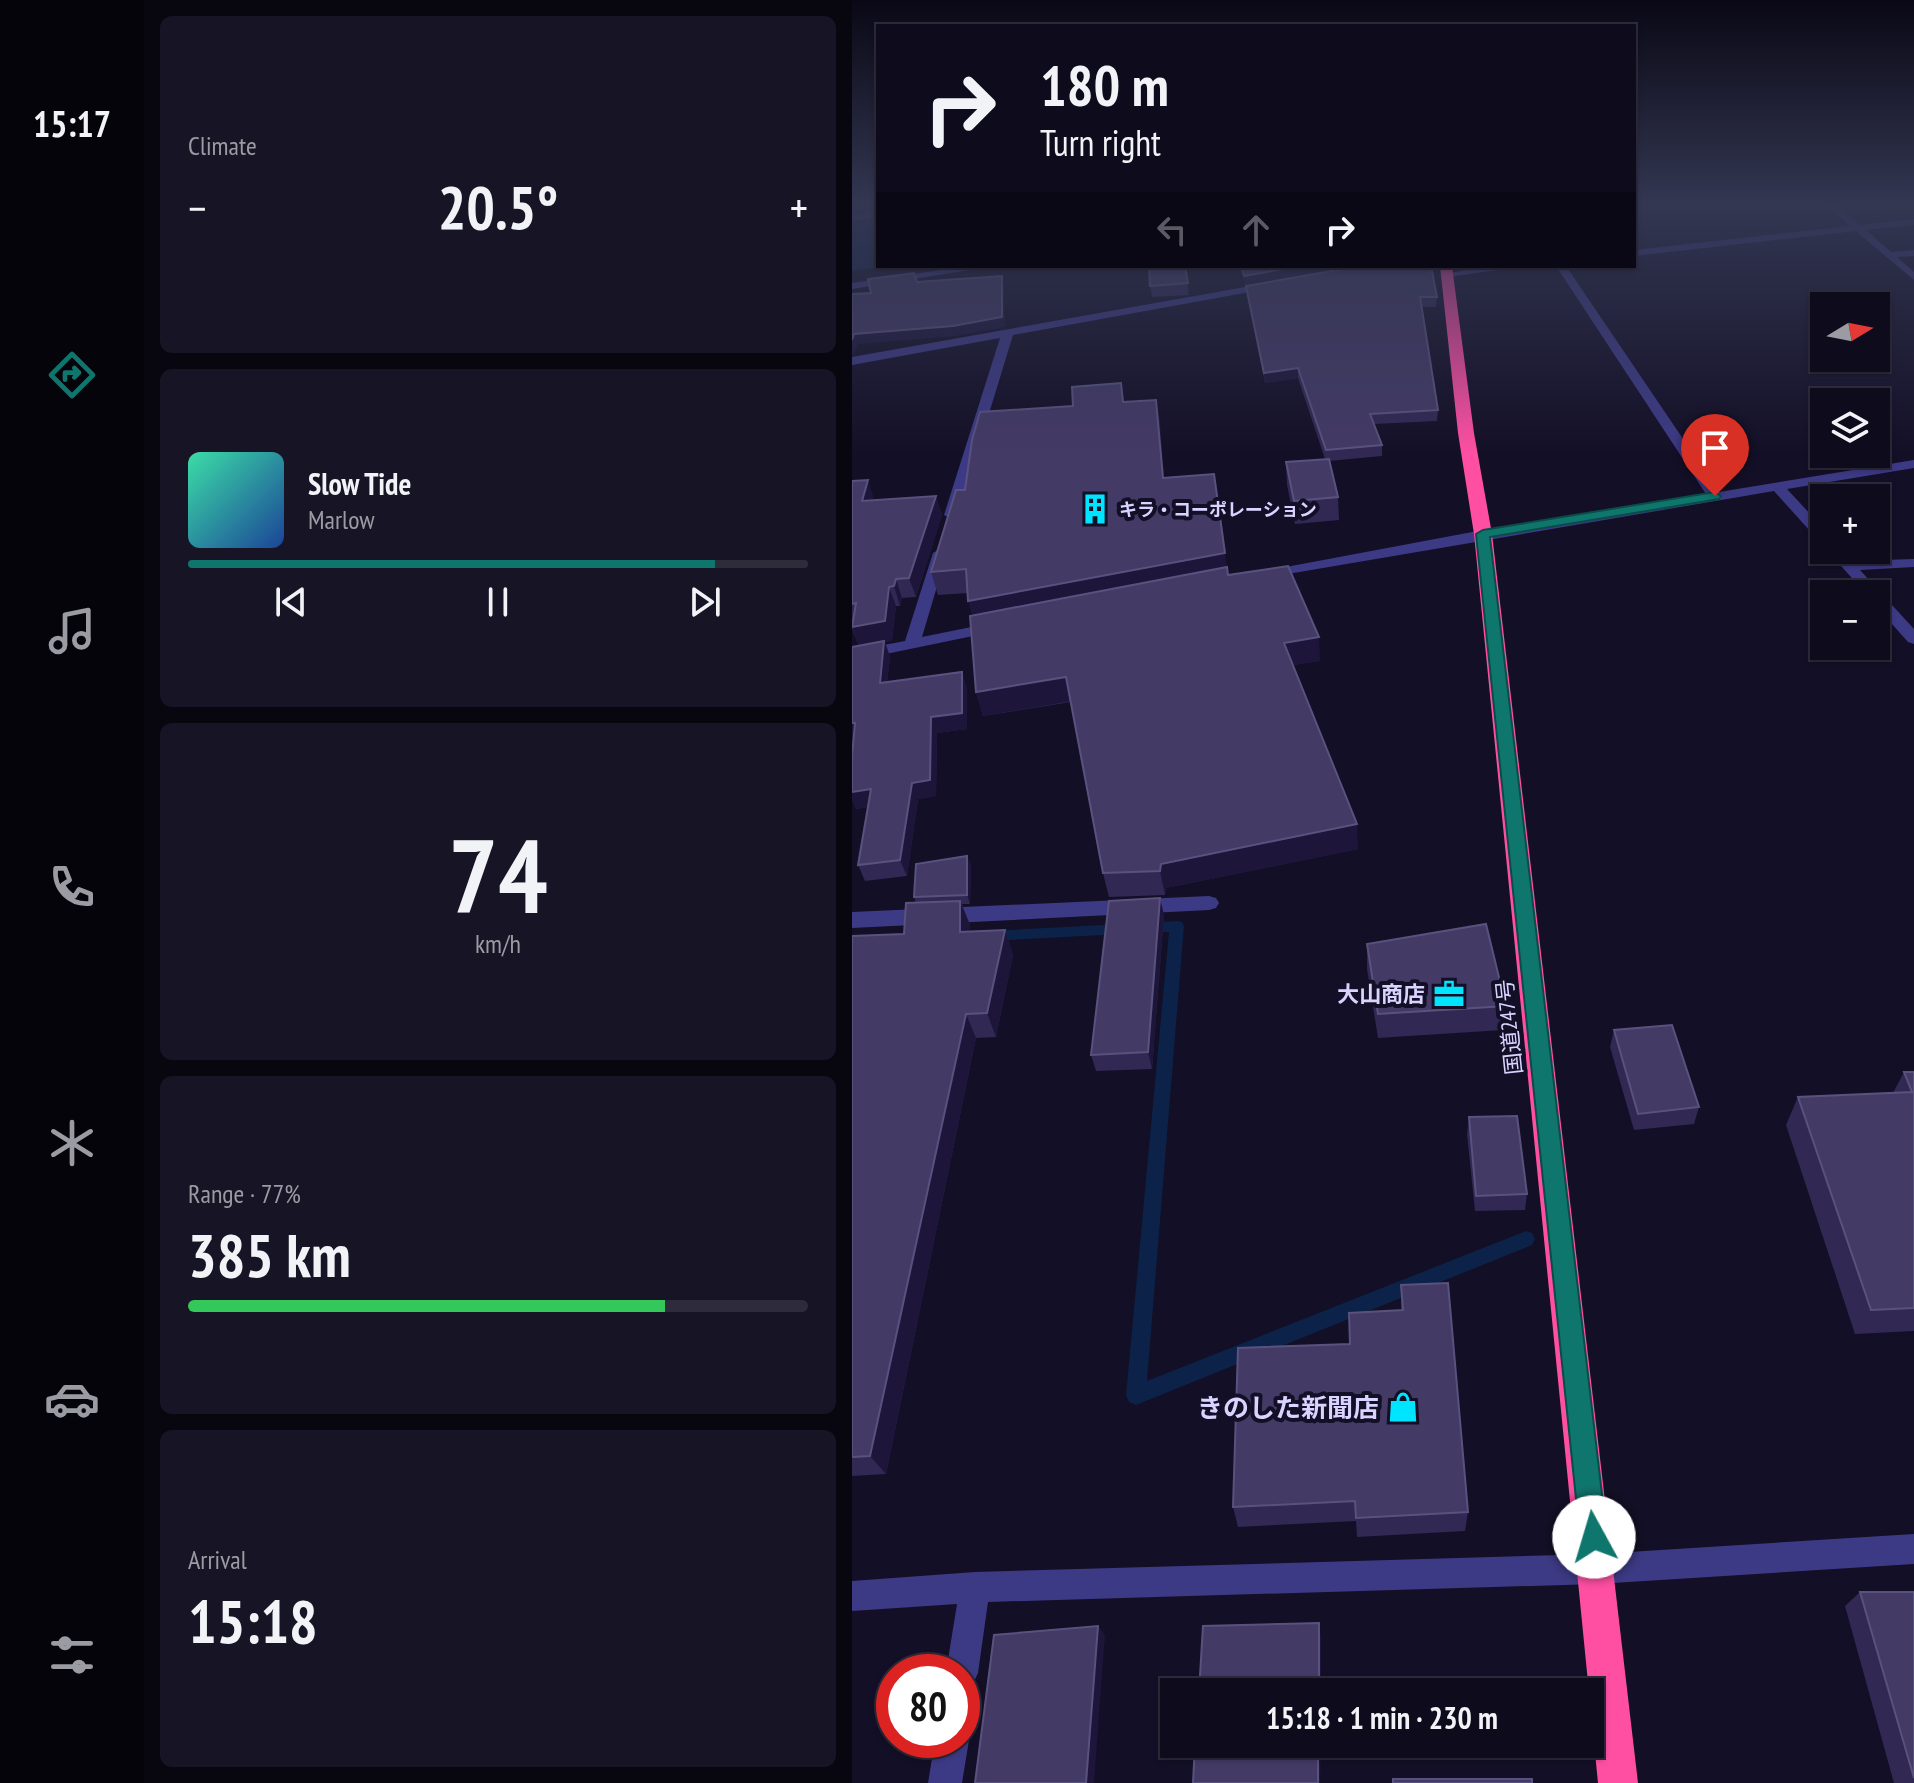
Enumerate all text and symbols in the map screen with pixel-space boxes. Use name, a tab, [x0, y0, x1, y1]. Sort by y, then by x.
text: 180 m	[1040, 49, 1169, 121]
icon: right	[908, 56, 1012, 160]
text: 15:17	[33, 100, 111, 147]
text: Turn right	[1040, 119, 1161, 166]
text: Climate	[188, 129, 257, 162]
text: 20.5°	[438, 168, 558, 246]
text: −	[188, 179, 206, 236]
text: +	[790, 179, 808, 236]
icon: left	[1150, 208, 1194, 252]
icon: ahead	[1234, 208, 1278, 252]
icon: right	[1318, 208, 1362, 252]
north arrow	[1810, 292, 1890, 372]
map controls	[1810, 292, 1890, 660]
icon: directions	[44, 347, 100, 403]
button: layers	[1810, 388, 1890, 468]
pin	[1681, 414, 1749, 496]
icon: arrive	[1693, 426, 1737, 470]
text: Slow Tide	[308, 464, 411, 503]
button: +	[1810, 484, 1890, 564]
building icon: キラ・コーポレーション	[1078, 492, 1112, 526]
place label: キラ・コーポレーション	[1119, 498, 1317, 521]
text: Marlow	[308, 503, 374, 536]
icon: previous	[269, 580, 313, 624]
icon: pause	[476, 580, 520, 624]
icon: next	[683, 580, 727, 624]
button: −	[1810, 580, 1890, 660]
icon: music	[44, 603, 100, 659]
text: 74	[448, 807, 548, 942]
icon: phone	[44, 859, 100, 915]
text: km/h	[475, 927, 521, 960]
office icon: 大山商店	[1432, 977, 1466, 1011]
street label: 国道247号	[1490, 978, 1528, 1076]
place label: 大山商店	[1337, 980, 1425, 1008]
icon: climate	[44, 1115, 100, 1171]
text: Range · 77%	[188, 1177, 301, 1210]
text: 385 km	[188, 1216, 351, 1294]
icon: car	[44, 1371, 100, 1427]
shop icon: きのした新聞店	[1386, 1390, 1420, 1424]
place label: きのした新聞店	[1197, 1391, 1379, 1424]
position arrow	[1552, 1495, 1636, 1579]
text: Arrival	[188, 1543, 247, 1576]
text: 15:18	[188, 1582, 318, 1660]
icon: filters	[44, 1627, 100, 1683]
speed limit sign: 80	[876, 1654, 980, 1758]
text: 15:18 · 1 min · 230 m	[1266, 1698, 1498, 1737]

